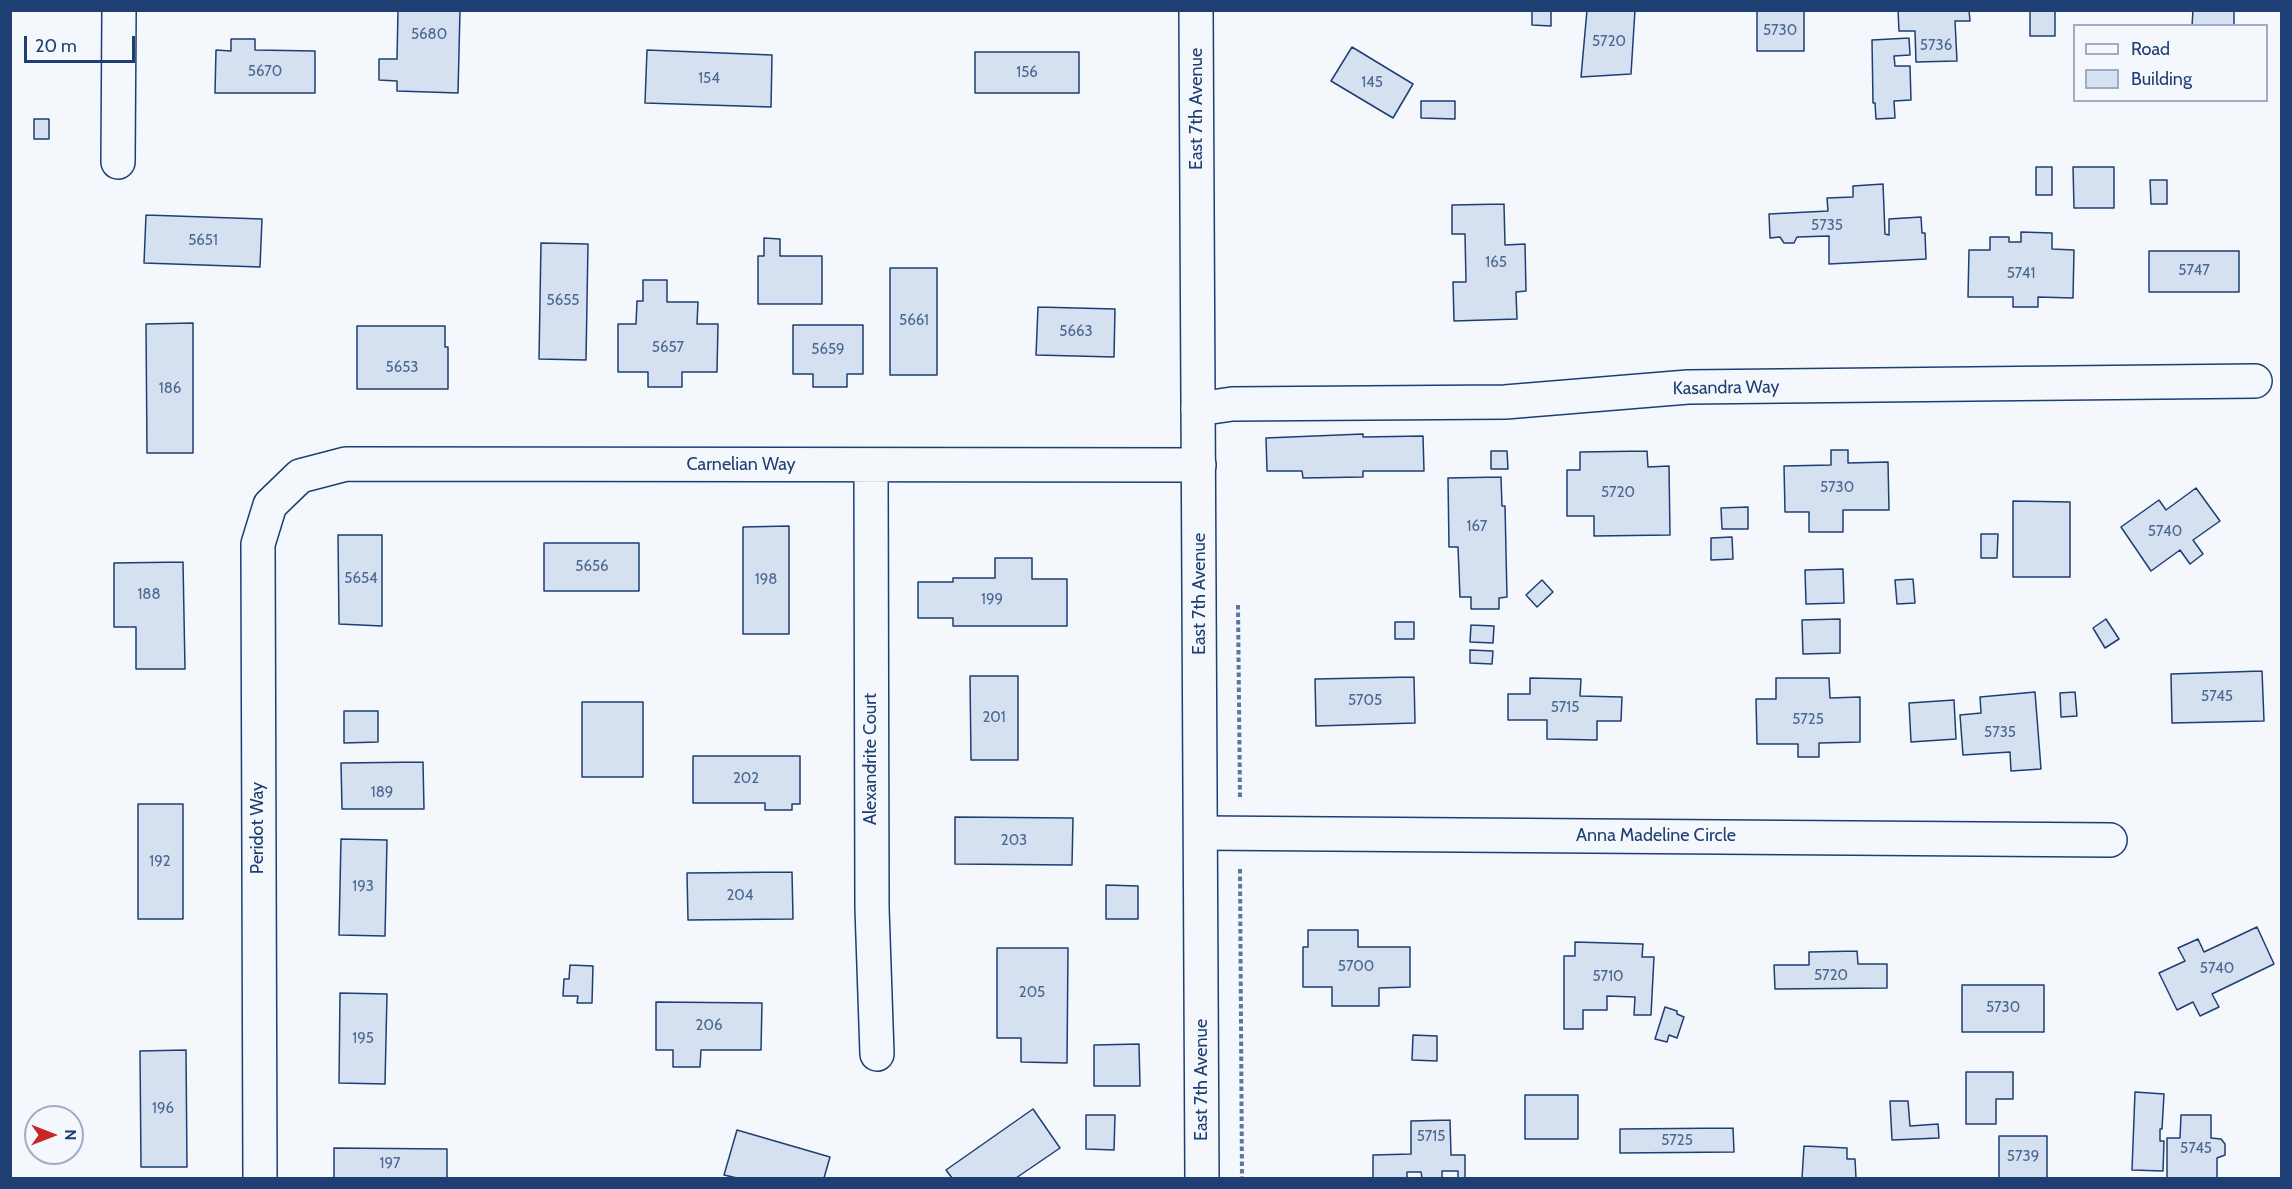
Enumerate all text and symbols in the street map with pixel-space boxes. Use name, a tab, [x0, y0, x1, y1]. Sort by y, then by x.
house number: 5730	[1763, 22, 1797, 40]
scale bar	[27, 24, 138, 62]
legend	[2073, 24, 2268, 102]
house number: 5680	[411, 26, 447, 44]
house number: 5720	[1592, 33, 1626, 51]
text: 20 m	[35, 35, 77, 57]
house number: 5736	[1920, 37, 1952, 55]
text: Road	[2131, 38, 2170, 60]
street label: East 7th Avenue	[1186, 48, 1208, 170]
house number: 5670	[248, 63, 282, 81]
house number: 156	[1016, 64, 1038, 82]
text: Building	[2131, 68, 2192, 90]
house number: 154	[698, 70, 720, 88]
house number: 145	[1361, 74, 1383, 92]
house number: 5735	[1811, 217, 1843, 235]
house number: 5651	[188, 232, 218, 250]
house number: 165	[1485, 254, 1507, 272]
house number: 5747	[2178, 262, 2210, 280]
house number: 5741	[2007, 265, 2035, 283]
house number: 5655	[547, 292, 579, 310]
house number: 5661	[899, 312, 929, 330]
house number: 5663	[1059, 323, 1093, 341]
house number: 5657	[652, 339, 684, 357]
house number: 5659	[811, 341, 845, 359]
house number: 5653	[386, 359, 418, 377]
street label: Kasandra Way	[1672, 376, 1780, 400]
house number: 186	[159, 380, 181, 398]
street label: Carnelian Way	[686, 454, 796, 476]
house number: 5730	[1820, 479, 1854, 497]
house number: 5720	[1601, 484, 1635, 502]
house number: 167	[1467, 518, 1487, 536]
house number: 5740	[2148, 523, 2182, 541]
street label: East 7th Avenue	[1189, 533, 1211, 655]
house number: 5656	[575, 558, 609, 576]
house number: 5654	[344, 570, 378, 588]
house number: 198	[755, 571, 777, 589]
house number: 188	[137, 586, 161, 604]
house number: 199	[981, 591, 1003, 609]
house number: 5745	[2201, 688, 2233, 706]
house number: 5705	[1348, 692, 1382, 710]
street label: Alexandrite Court	[860, 693, 882, 825]
house number: 5715	[1551, 699, 1579, 717]
house number: 201	[982, 709, 1006, 727]
house number: 5725	[1792, 711, 1824, 729]
house number: 5735	[1984, 724, 2016, 742]
house number: 202	[733, 770, 759, 788]
street label: Peridot Way	[247, 782, 269, 874]
house number: 189	[371, 784, 393, 802]
street label: Anna Madeline Circle	[1576, 825, 1736, 847]
house number: 203	[1001, 832, 1027, 850]
house number: 192	[149, 853, 171, 871]
house number: 193	[352, 878, 374, 896]
house number: 204	[727, 887, 753, 905]
house number: 5700	[1338, 958, 1374, 976]
house number: 5740	[2200, 960, 2234, 978]
house number: 5720	[1814, 967, 1848, 985]
house number: 5710	[1592, 968, 1624, 986]
house number: 205	[1019, 984, 1045, 1002]
house number: 5730	[1986, 999, 2020, 1017]
house number: 206	[696, 1017, 722, 1035]
street label: East 7th Avenue	[1191, 1019, 1213, 1141]
house number: 195	[352, 1030, 374, 1048]
house number: 196	[152, 1100, 174, 1118]
north arrow	[24, 1105, 84, 1165]
house number: 5715	[1417, 1128, 1445, 1146]
text: N	[61, 1129, 80, 1141]
house number: 5725	[1661, 1132, 1693, 1150]
house number: 5745	[2180, 1140, 2212, 1158]
house number: 5739	[2007, 1148, 2039, 1166]
house number: 197	[380, 1155, 400, 1173]

